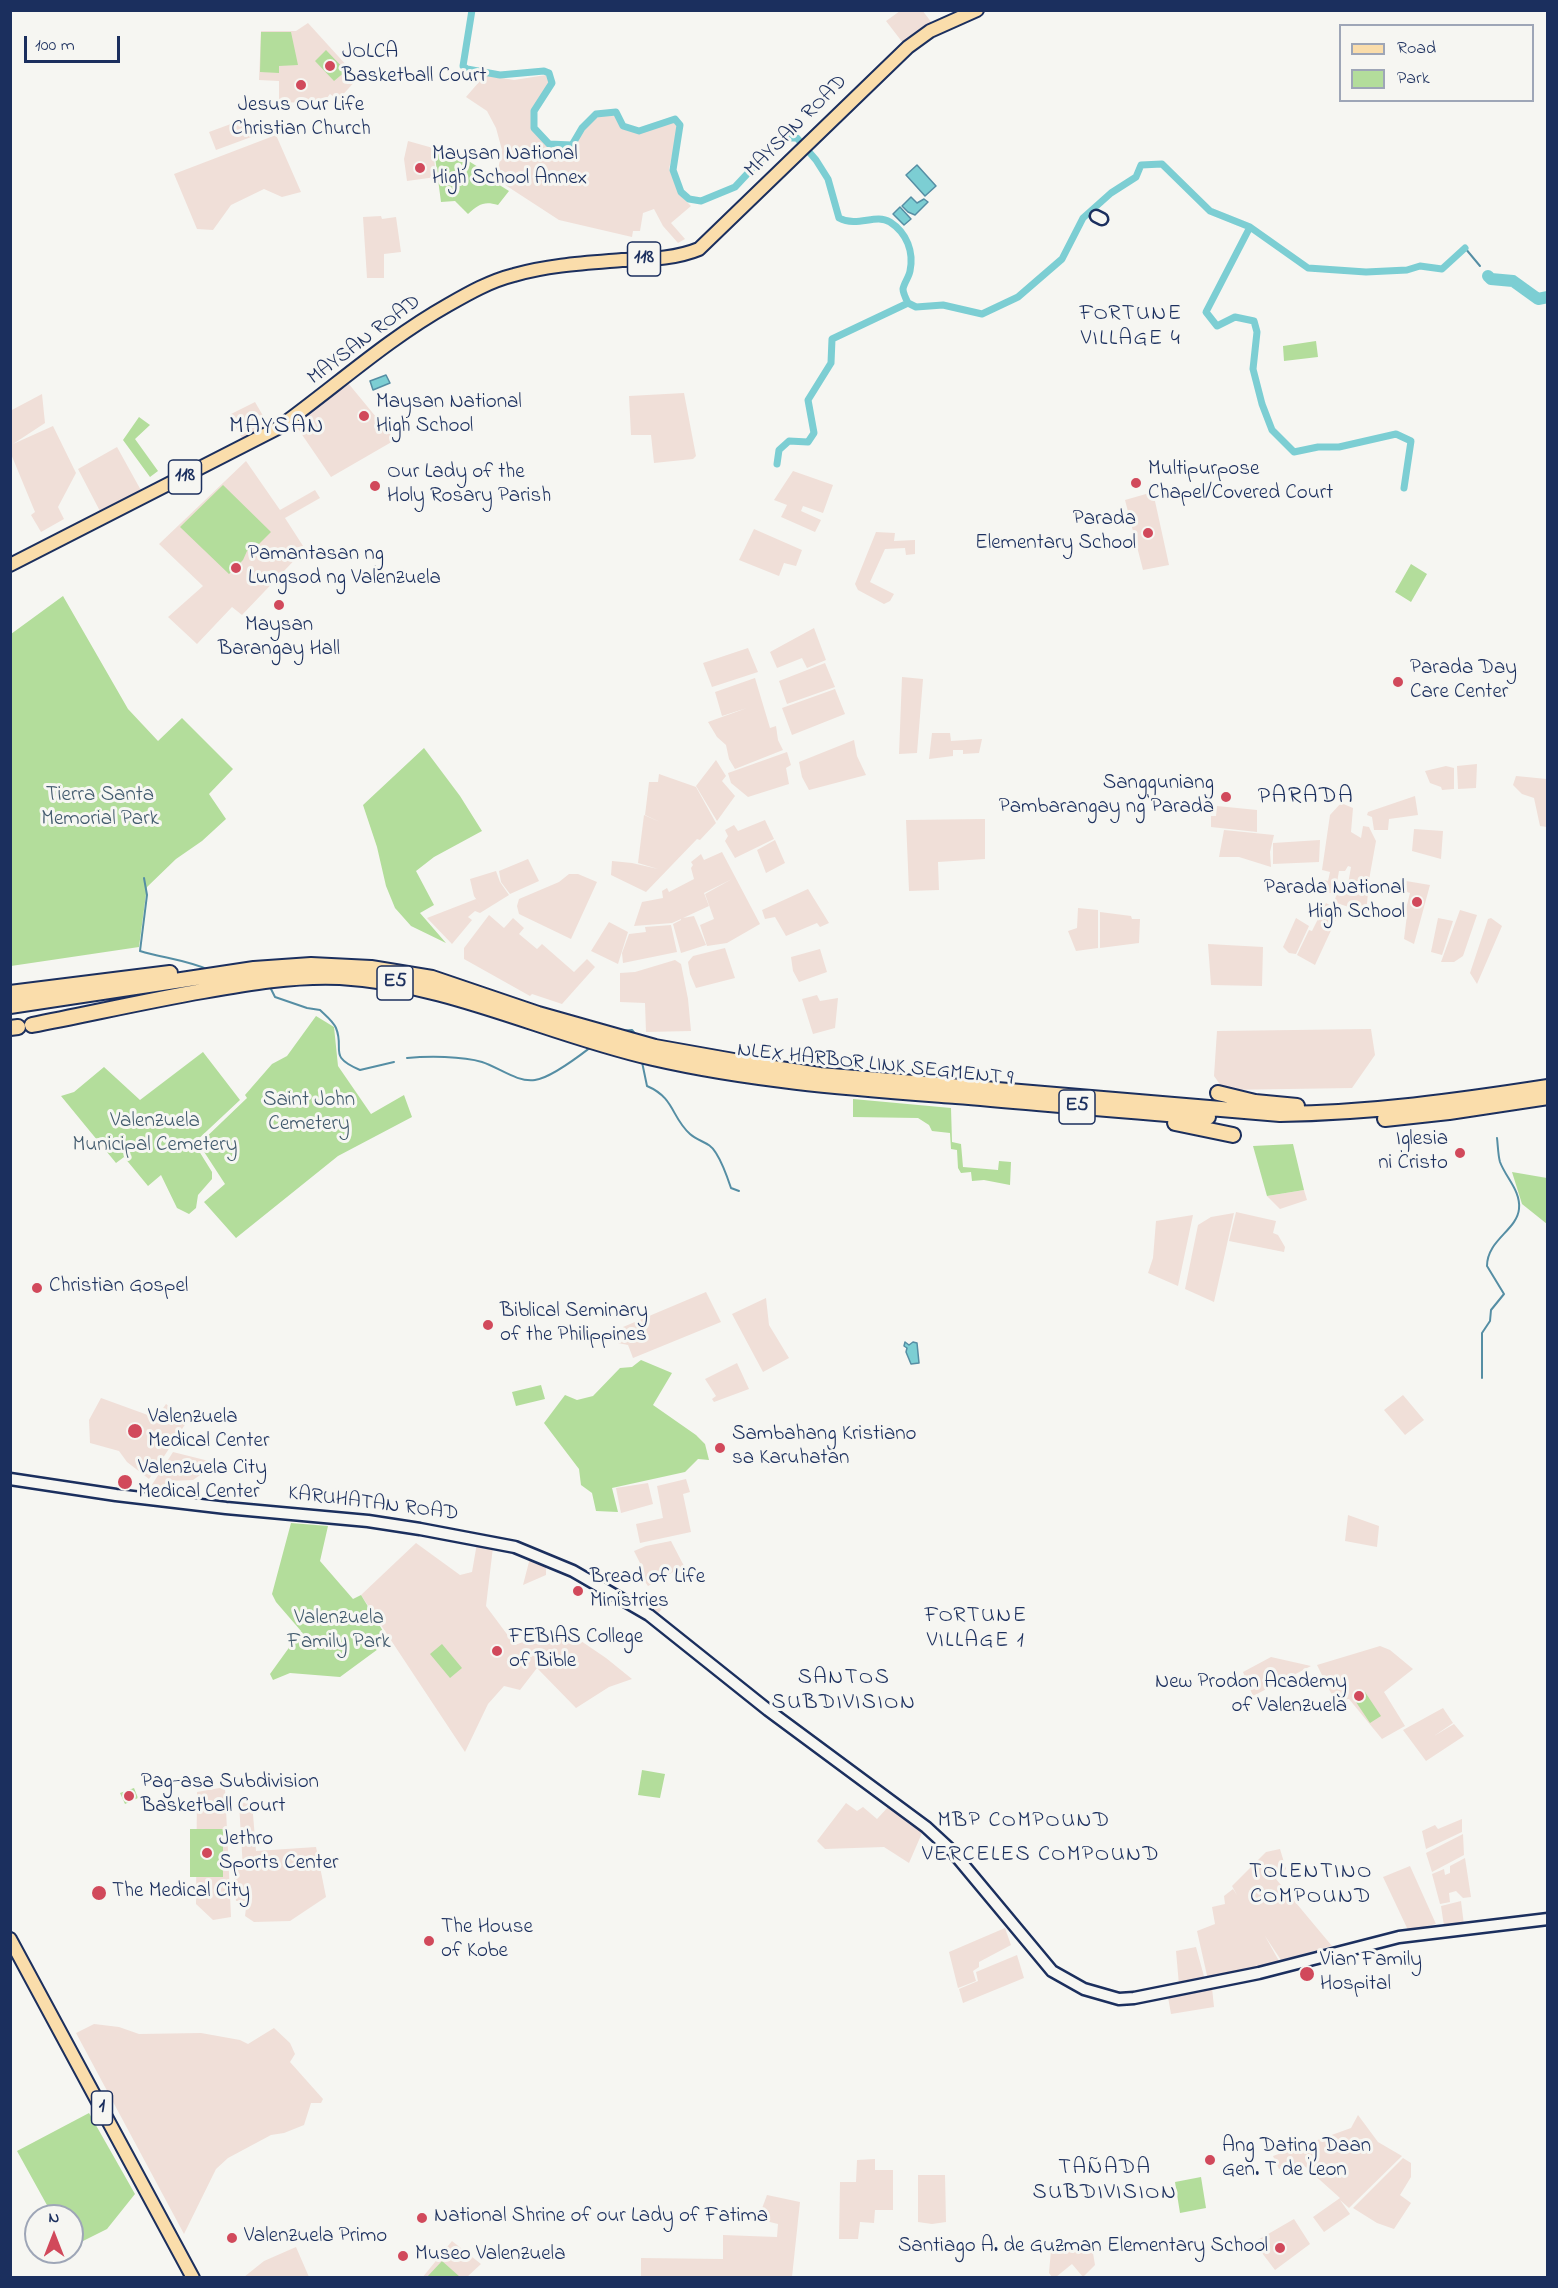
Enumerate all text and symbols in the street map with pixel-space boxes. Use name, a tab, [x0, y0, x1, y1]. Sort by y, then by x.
scale bar	[27, 24, 123, 62]
legend	[1339, 24, 1534, 102]
text: 100 m	[35, 33, 75, 59]
text: Road	[1397, 36, 1436, 62]
place label: JOLCA Basketball Court	[342, 41, 487, 91]
marker: JOLCA Basketball Court	[323, 59, 337, 73]
text: Park	[1397, 66, 1430, 92]
street label: MAYSAN ROAD	[740, 70, 854, 184]
marker: Jesus Our Life Christian Church	[294, 78, 308, 92]
place label: Jesus Our Life Christian Church	[231, 94, 371, 144]
place label: Maysan National High School Annex	[432, 143, 587, 193]
marker: Maysan National High School Annex	[413, 161, 427, 175]
road number: 118	[628, 242, 660, 276]
street label: MAYSAN ROAD	[303, 290, 427, 392]
district label: FORTUNE VILLAGE 4	[1080, 302, 1182, 354]
place label: Maysan National High School	[376, 391, 522, 441]
marker: Maysan National High School	[357, 409, 371, 423]
district label: MAYSAN	[229, 414, 325, 442]
place label: Multipurpose Chapel/Covered Court	[1148, 458, 1333, 508]
road number: 118	[168, 460, 201, 494]
place label: Our Lady of the Holy Rosary Parish	[387, 461, 551, 511]
marker: Multipurpose Chapel/Covered Court	[1129, 476, 1143, 490]
marker: Our Lady of the Holy Rosary Parish	[368, 479, 382, 493]
place label: Parada Elementary School	[975, 508, 1136, 558]
marker: Parada Elementary School	[1141, 526, 1155, 540]
place label: Pamantasan ng Lungsod ng Valenzuela	[248, 543, 441, 593]
marker: Pamantasan ng Lungsod ng Valenzuela	[229, 561, 243, 575]
marker: Maysan Barangay Hall	[272, 598, 286, 612]
place label: Maysan Barangay Hall	[218, 614, 340, 664]
place label: Parada Day Care Center	[1410, 657, 1517, 707]
marker: Parada Day Care Center	[1391, 675, 1405, 689]
place label: Sangguniang Pambarangay ng Parada	[999, 772, 1214, 822]
park label: Tierra Santa Memorial Park	[41, 784, 159, 834]
district label: PARADA	[1258, 784, 1354, 812]
marker: Sangguniang Pambarangay ng Parada	[1219, 790, 1233, 804]
place label: Parada National High School	[1264, 877, 1405, 927]
marker: Parada National High School	[1410, 895, 1424, 909]
road number: E5	[377, 966, 413, 1000]
street label: NLEX HARBOR LINK SEGMENT 9	[736, 1039, 1014, 1093]
park label: Saint John Cemetery	[263, 1089, 355, 1139]
road number: E5	[1059, 1090, 1095, 1124]
park label: Valenzuela Municipal Cemetery	[73, 1110, 237, 1160]
place label: Iglesia ni Cristo	[1378, 1128, 1448, 1178]
marker: Iglesia ni Cristo	[1453, 1146, 1467, 1160]
place label: Christian Gospel	[49, 1275, 188, 1301]
marker: Christian Gospel	[30, 1281, 44, 1295]
place label: Biblical Seminary of the Philippines	[500, 1300, 648, 1350]
marker: Biblical Seminary of the Philippines	[481, 1318, 495, 1332]
place label: Valenzuela Medical Center	[148, 1406, 269, 1456]
marker: Valenzuela Medical Center	[126, 1422, 144, 1440]
place label: Sambahang Kristiano sa Karuhatan	[732, 1423, 917, 1473]
marker: Sambahang Kristiano sa Karuhatan	[713, 1441, 727, 1455]
place label: Valenzuela City Medical Center	[138, 1457, 267, 1507]
marker: Valenzuela City Medical Center	[116, 1473, 134, 1491]
street label: KARUHATAN ROAD	[286, 1482, 460, 1528]
place label: Bread of Life Ministries	[590, 1566, 705, 1616]
marker: Bread of Life Ministries	[571, 1584, 585, 1598]
district label: FORTUNE VILLAGE 1	[925, 1604, 1027, 1656]
park label: Valenzuela Family Park	[287, 1607, 391, 1657]
place label: FEBIAS College of Bible	[509, 1626, 643, 1676]
marker: FEBIAS College of Bible	[490, 1644, 504, 1658]
district label: SANTOS SUBDIVISION	[772, 1666, 916, 1718]
place label: New Prodon Academy of Valenzuela	[1155, 1671, 1347, 1721]
marker: New Prodon Academy of Valenzuela	[1352, 1689, 1366, 1703]
place label: Pag-asa Subdivision Basketball Court	[141, 1771, 319, 1821]
marker: Pag-asa Subdivision Basketball Court	[122, 1789, 136, 1803]
district label: MBP COMPOUND	[937, 1809, 1111, 1835]
place label: Jethro Sports Center	[219, 1828, 339, 1878]
district label: VERCELES COMPOUND	[922, 1843, 1160, 1869]
marker: Jethro Sports Center	[200, 1846, 214, 1860]
district label: TOLENTINO COMPOUND	[1249, 1860, 1373, 1912]
place label: The Medical City	[112, 1880, 250, 1906]
marker: The Medical City	[90, 1884, 108, 1902]
place label: The House of Kobe	[441, 1916, 533, 1966]
marker: The House of Kobe	[422, 1934, 436, 1948]
place label: Vian Family Hospital	[1320, 1949, 1422, 1999]
marker: Vian Family Hospital	[1298, 1965, 1316, 1983]
road number: 1	[92, 2091, 112, 2125]
place label: Ang Dating Daan Gen. T de Leon	[1222, 2135, 1371, 2185]
marker: Ang Dating Daan Gen. T de Leon	[1203, 2153, 1217, 2167]
district label: TAÑADA SUBDIVISION	[1033, 2156, 1177, 2208]
north arrow	[24, 2204, 84, 2264]
place label: National Shrine of our Lady of Fatima	[434, 2205, 768, 2231]
text: N	[49, 2206, 59, 2230]
marker: National Shrine of our Lady of Fatima	[415, 2211, 429, 2225]
place label: Valenzuela Primo	[244, 2225, 387, 2251]
marker: Valenzuela Primo	[225, 2231, 239, 2245]
place label: Santiago A. de Guzman Elementary School	[898, 2235, 1268, 2261]
marker: Santiago A. de Guzman Elementary School	[1273, 2241, 1287, 2255]
place label: Museo Valenzuela	[415, 2243, 565, 2269]
marker: Museo Valenzuela	[396, 2249, 410, 2263]

